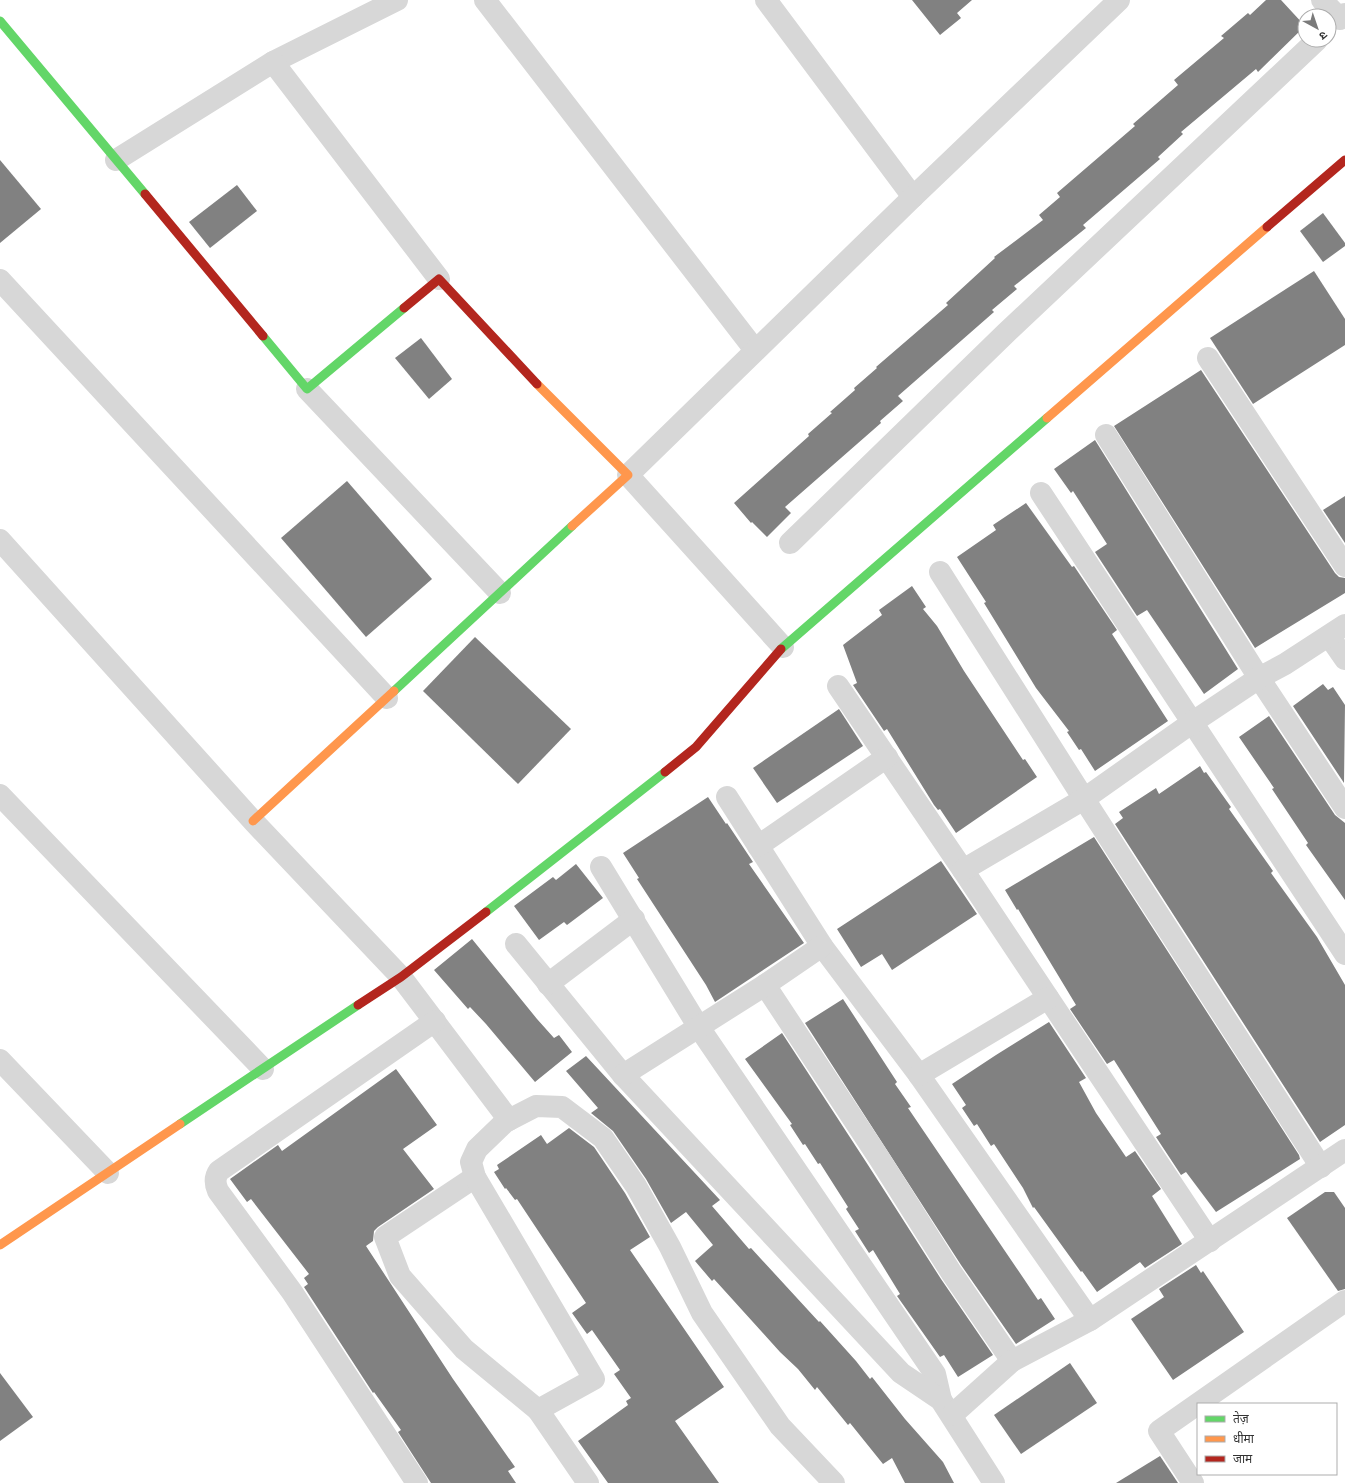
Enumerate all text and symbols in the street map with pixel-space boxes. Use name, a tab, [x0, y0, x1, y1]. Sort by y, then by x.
north arrow	[1297, 8, 1337, 48]
text: उ	[1316, 28, 1330, 43]
legend	[1197, 1403, 1337, 1475]
text: तेज़	[1233, 1411, 1250, 1426]
text: धीमा	[1233, 1431, 1255, 1446]
text: जाम	[1233, 1452, 1253, 1466]

